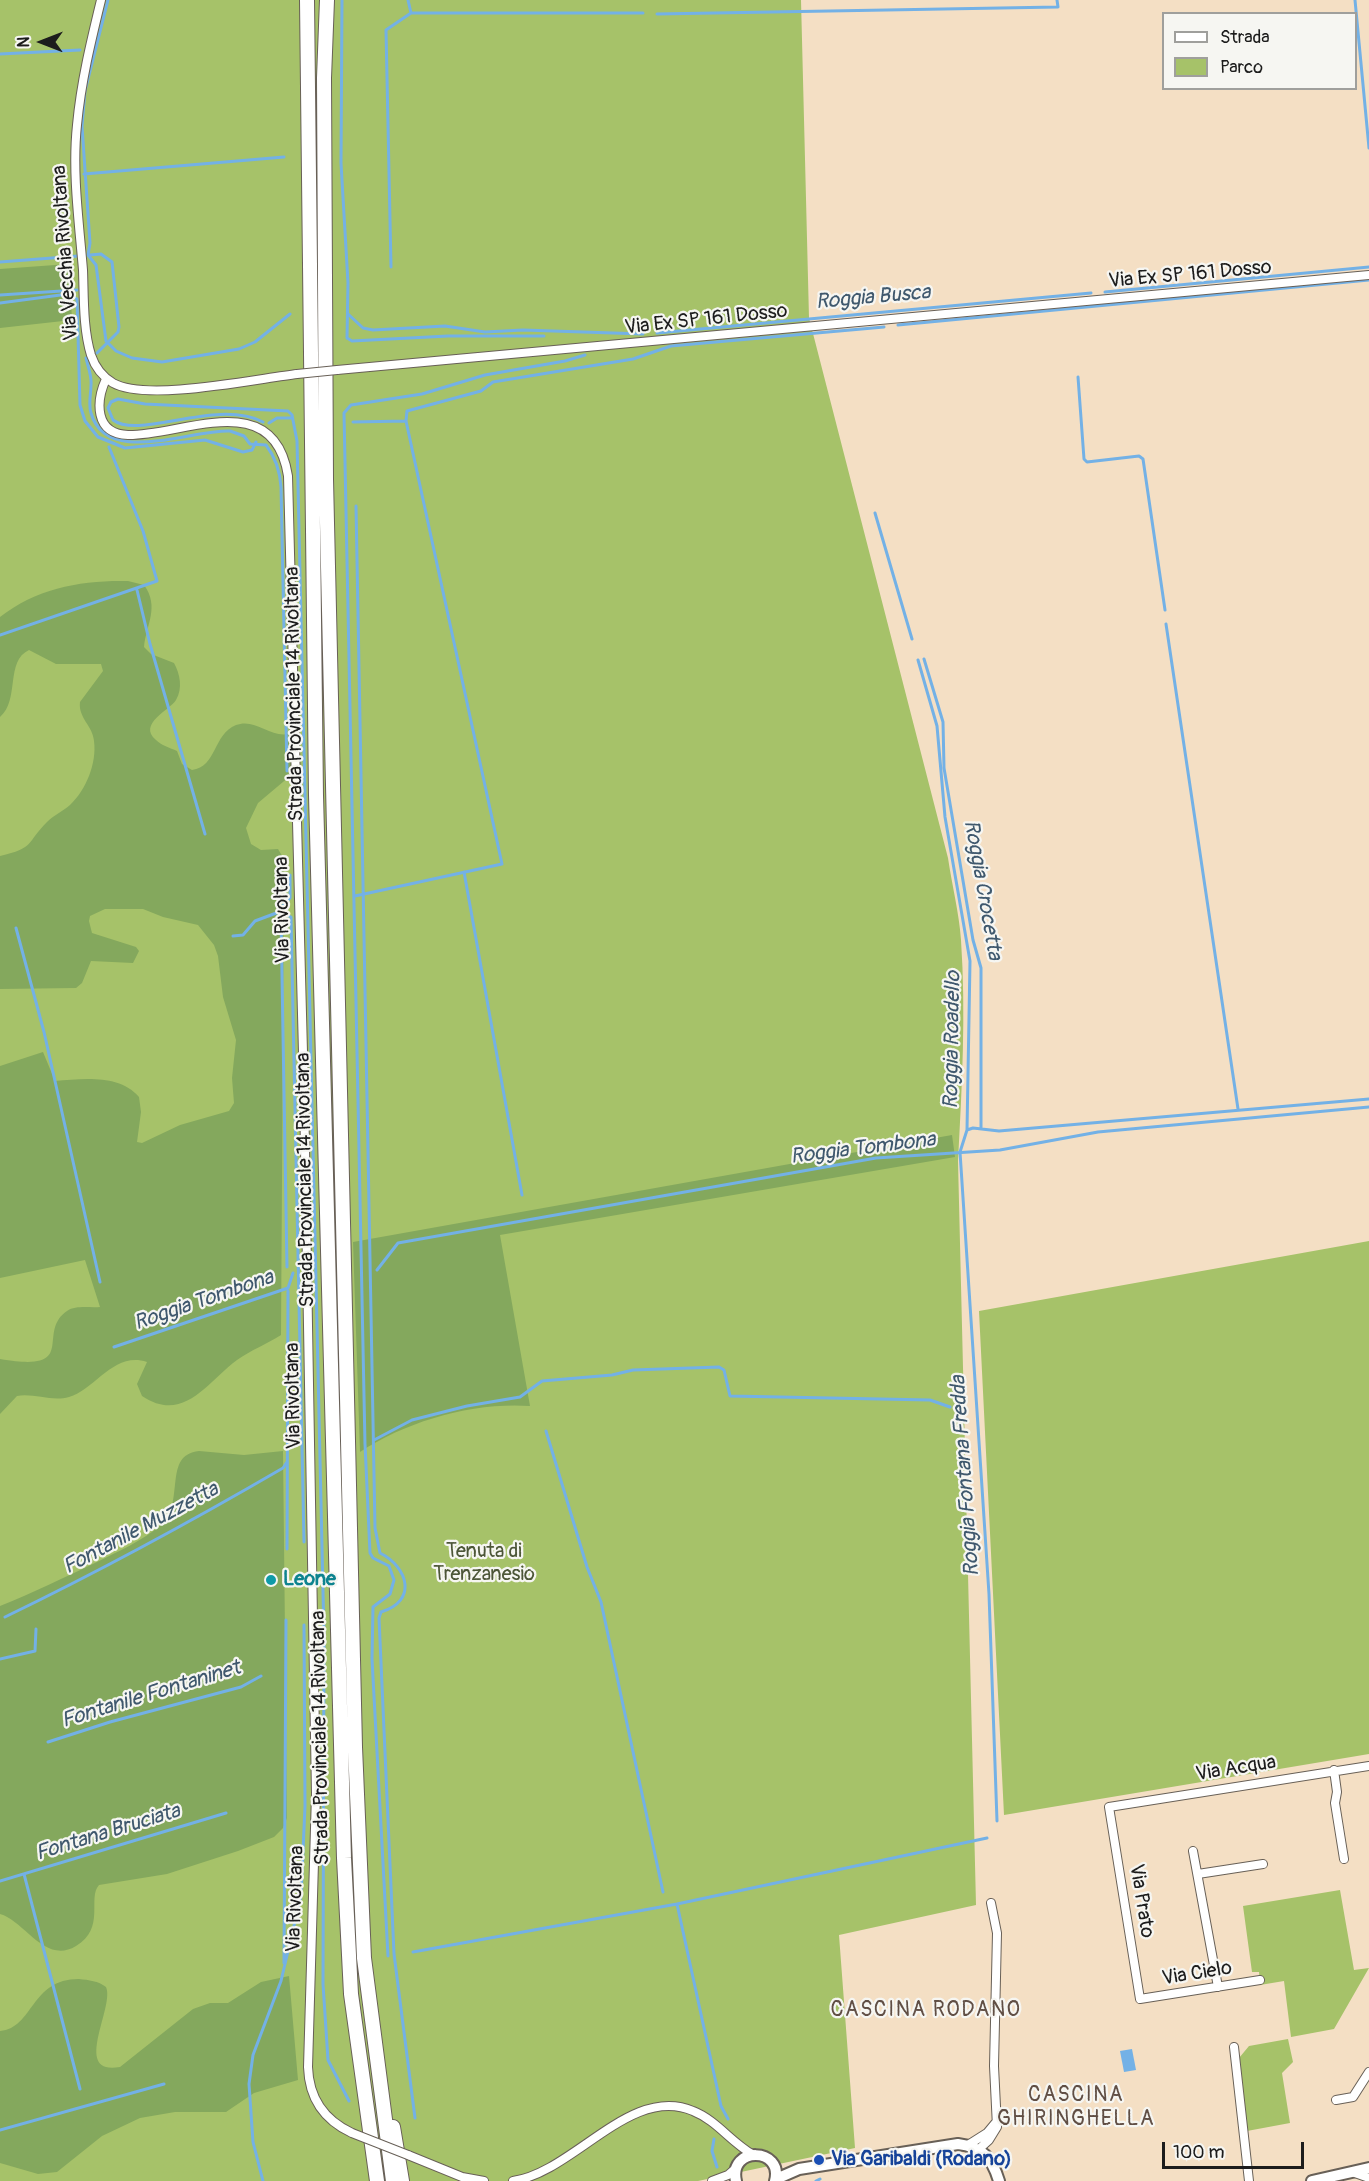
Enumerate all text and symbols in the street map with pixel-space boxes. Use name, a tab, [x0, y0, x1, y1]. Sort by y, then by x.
north arrow	[12, 12, 72, 72]
legend	[1162, 12, 1357, 90]
text: Strada	[1220, 26, 1270, 49]
text: N	[14, 37, 34, 47]
text: Parco	[1220, 56, 1263, 79]
street label: Via Vecchia Rivoltana	[48, 165, 84, 341]
street label: Via Ex SP 161 Dosso	[1108, 256, 1272, 294]
water label: Roggia Busca	[815, 280, 931, 316]
street label: Via Ex SP 161 Dosso	[623, 300, 789, 340]
street label: Strada Provinciale 14 Rivoltana	[281, 566, 309, 822]
water label: Roggia Crocetta	[957, 818, 1007, 962]
street label: Via Rivoltana	[270, 856, 296, 964]
water label: Roggia Roadello	[939, 971, 967, 1109]
street label: Strada Provinciale 14 Rivoltana	[292, 1052, 320, 1308]
water label: Roggia Tombona	[789, 1128, 937, 1170]
water label: Roggia Tombona	[131, 1265, 277, 1337]
street label: Via Rivoltana	[281, 1342, 307, 1450]
water label: Roggia Fontana Fredda	[946, 1375, 986, 1577]
water label: Fontanile Muzzetta	[59, 1477, 223, 1581]
park label: Tenuta di Trenzanesio	[433, 1540, 535, 1587]
place label: Leone	[283, 1568, 336, 1592]
marker: Leone	[264, 1573, 278, 1587]
street label: Strada Provinciale 14 Rivoltana	[307, 1610, 335, 1866]
water label: Fontanile Fontaninet	[59, 1656, 243, 1734]
street label: Via Acqua	[1194, 1751, 1278, 1787]
water label: Fontana Bruciata	[33, 1799, 183, 1867]
street label: Via Rivoltana	[282, 1845, 310, 1953]
street label: Via Prato	[1123, 1862, 1159, 1940]
street label: Via Cielo	[1160, 1957, 1234, 1991]
district label: CASCINA RODANO	[831, 1998, 1021, 2024]
district label: CASCINA GHIRINGHELLA	[997, 2083, 1155, 2133]
scale bar	[1165, 2130, 1308, 2168]
text: 100 m	[1173, 2141, 1225, 2164]
place label: Via Garibaldi (Rodano)	[831, 2148, 1012, 2172]
marker: Via Garibaldi (Rodano)	[812, 2153, 826, 2167]

